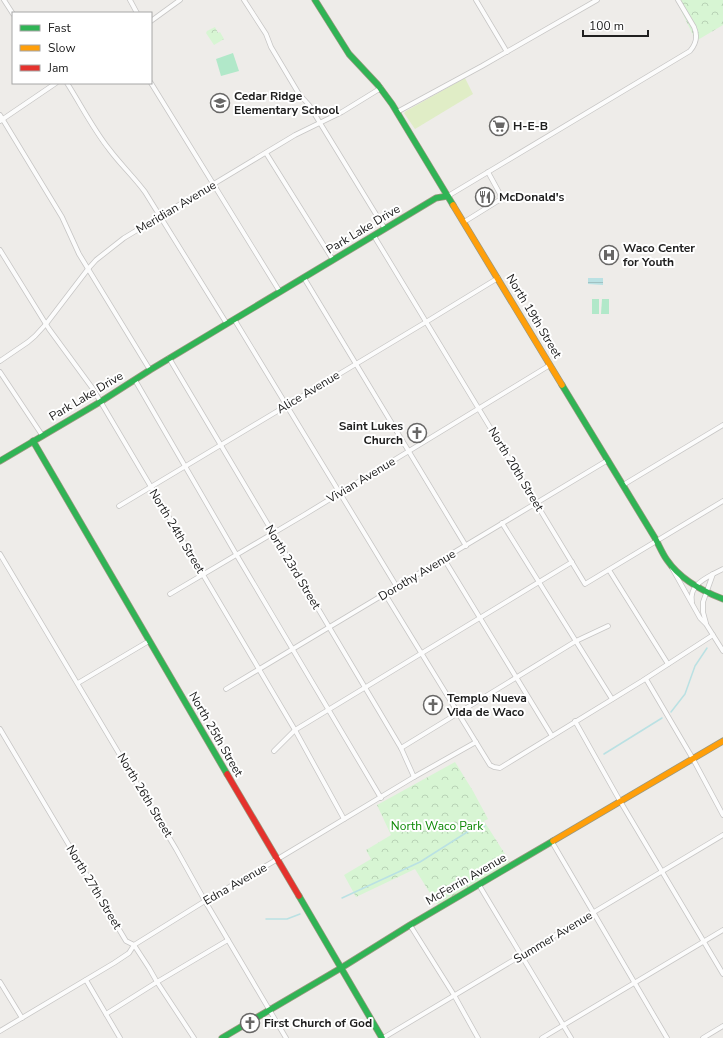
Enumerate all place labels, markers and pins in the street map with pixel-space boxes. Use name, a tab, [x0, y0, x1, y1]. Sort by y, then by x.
place label: Cedar Ridge Elementary School	[234, 88, 339, 118]
school or university icon: Cedar Ridge Elementary School	[209, 92, 231, 114]
supermarket icon: H-E-B	[488, 115, 510, 137]
place label: H-E-B	[513, 118, 548, 134]
restaurant icon: McDonald's	[474, 186, 496, 208]
place label: McDonald's	[499, 189, 565, 205]
place label: Waco Center for Youth	[623, 240, 695, 270]
hospital icon: Waco Center for Youth	[598, 244, 620, 266]
place label: Saint Lukes Church	[339, 418, 403, 448]
church icon: Saint Lukes Church	[406, 422, 428, 444]
place label: Templo Nueva Vida de Waco	[446, 690, 527, 720]
church icon: Templo Nueva Vida de Waco	[422, 694, 444, 716]
church icon: First Church of God	[239, 1012, 261, 1034]
place label: First Church of God	[264, 1015, 372, 1031]

